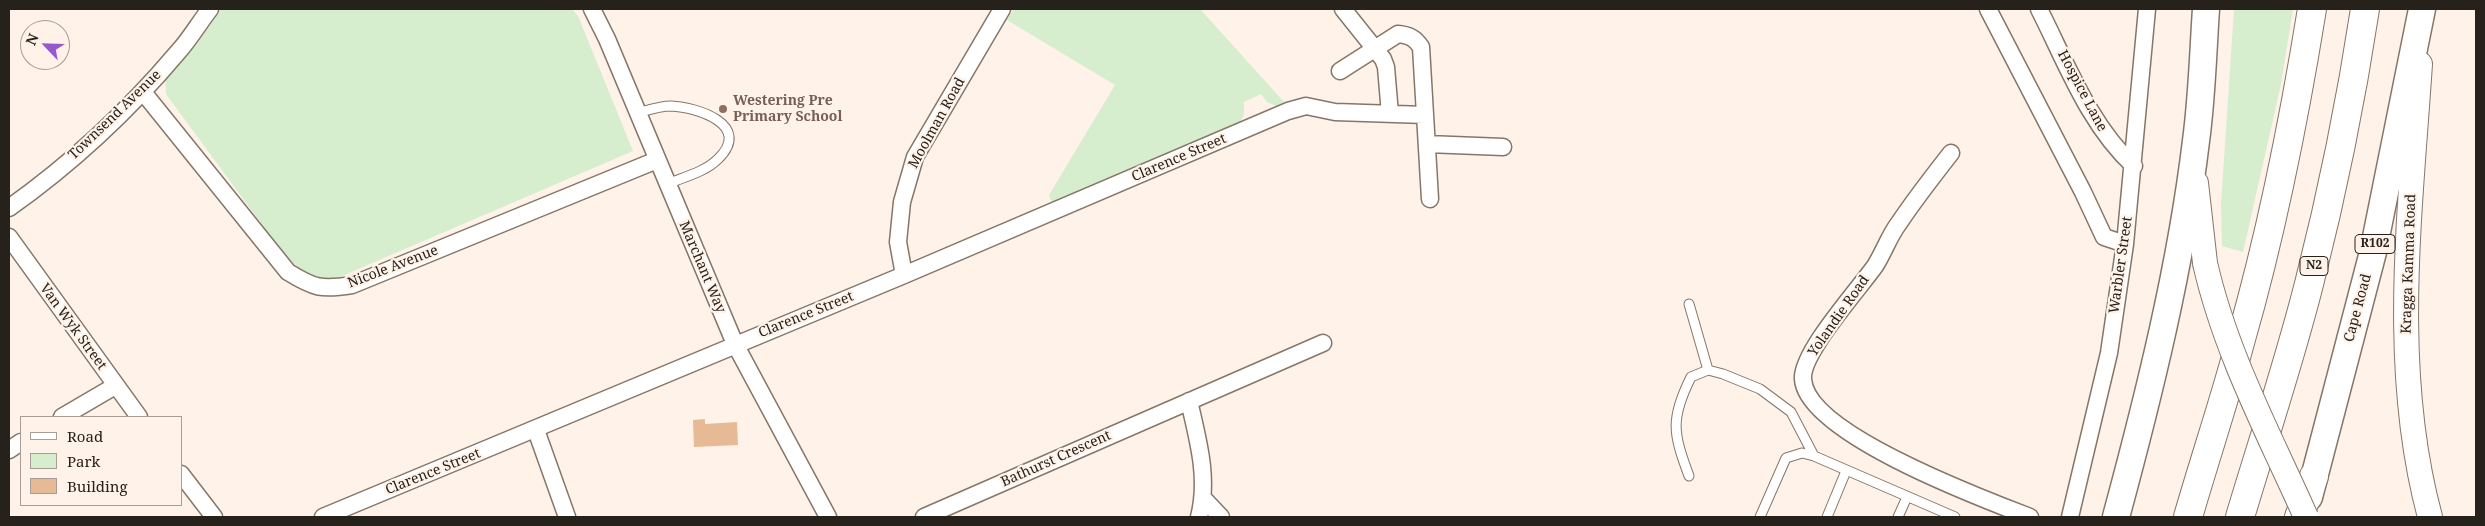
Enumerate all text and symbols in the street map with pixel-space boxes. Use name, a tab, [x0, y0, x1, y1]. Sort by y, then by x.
north arrow	[20, 20, 70, 70]
text: N	[21, 30, 43, 48]
street label: Hospice Lane	[2054, 47, 2110, 135]
street label: Townsend Avenue	[65, 67, 165, 163]
street label: Moolman Road	[905, 75, 969, 171]
place label: Westering Pre Primary School	[733, 93, 842, 125]
marker: Westering Pre Primary School	[717, 103, 729, 115]
street label: Clarence Street	[1129, 131, 1229, 185]
street label: Kragga Kamma Road	[2398, 194, 2420, 334]
street label: Warbler Street	[2106, 215, 2136, 315]
street label: Marchant Way	[675, 219, 729, 315]
road number: R102	[2355, 234, 2395, 253]
street label: Nicole Avenue	[345, 242, 441, 292]
road number: N2	[2300, 256, 2328, 276]
street label: Yolandie Road	[1805, 272, 1873, 360]
street label: Cape Road	[2341, 272, 2375, 344]
street label: Van Wyk Street	[36, 281, 110, 373]
street label: Clarence Street	[756, 288, 856, 342]
legend	[20, 416, 182, 506]
text: Road	[67, 426, 103, 446]
street label: Bathurst Crescent	[998, 427, 1114, 491]
street label: Clarence Street	[383, 445, 483, 499]
text: Park	[67, 451, 100, 471]
text: Building	[67, 476, 128, 496]

